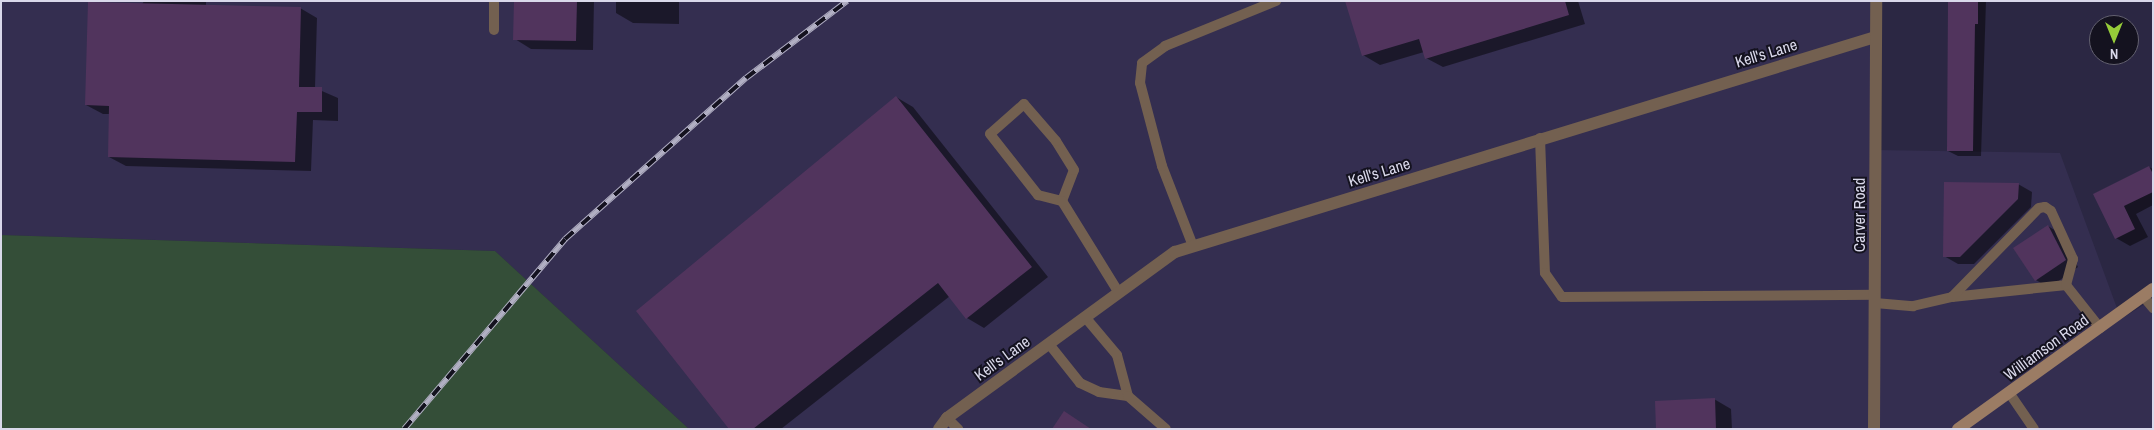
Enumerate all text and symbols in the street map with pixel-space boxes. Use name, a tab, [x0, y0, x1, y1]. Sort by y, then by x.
north arrow	[2089, 15, 2139, 65]
street label: Kell's Lane	[1733, 34, 1799, 72]
text: N	[2110, 45, 2118, 63]
street label: Kell's Lane	[1346, 153, 1412, 191]
street label: Carver Road	[1849, 178, 1869, 252]
street label: Williamson Road	[2000, 310, 2092, 384]
street label: Kell's Lane	[971, 331, 1033, 385]

